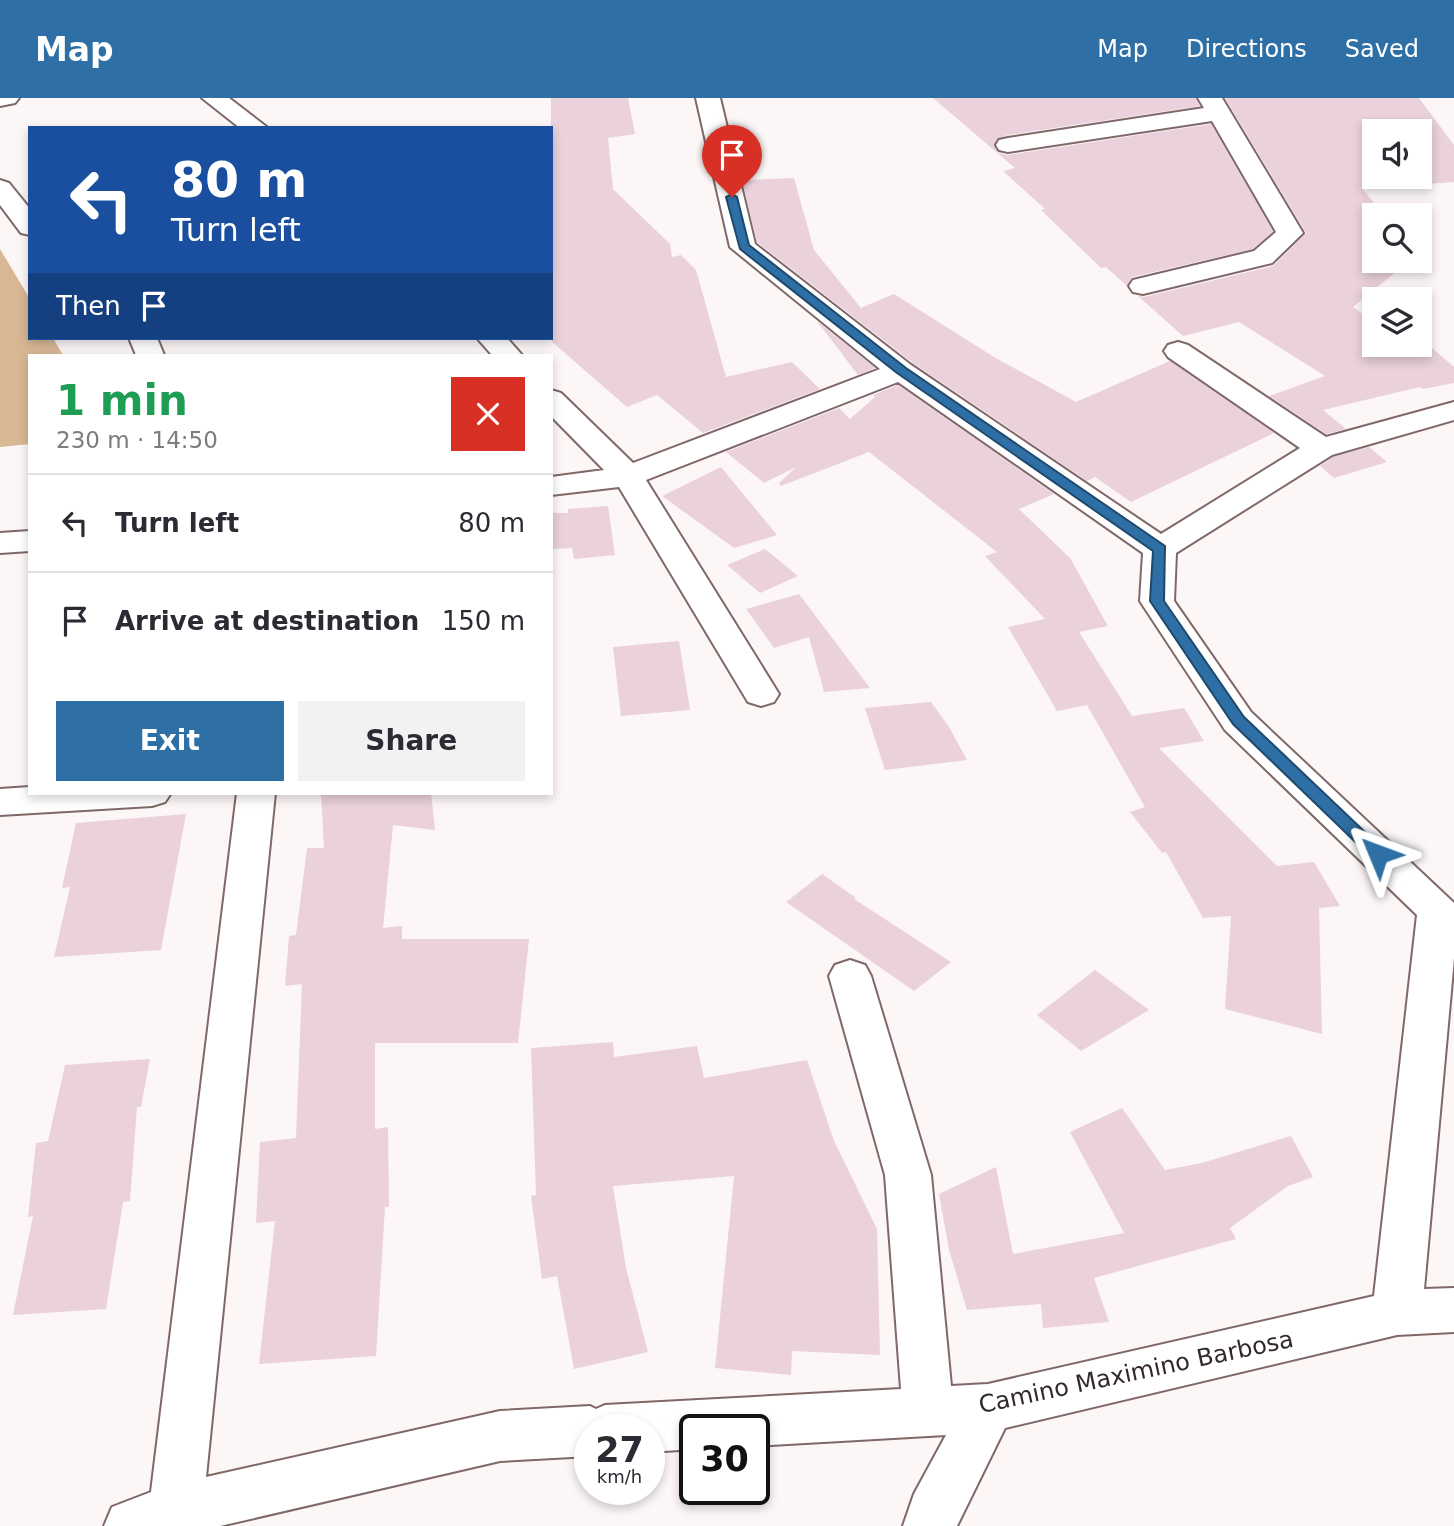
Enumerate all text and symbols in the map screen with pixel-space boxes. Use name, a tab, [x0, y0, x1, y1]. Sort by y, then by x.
text: Map	[35, 30, 114, 69]
text: Map	[1097, 35, 1148, 63]
text: Directions	[1186, 35, 1307, 63]
text: Saved	[1345, 35, 1419, 63]
map controls	[1362, 119, 1432, 357]
button: sound	[1362, 119, 1432, 189]
pin	[702, 125, 762, 197]
icon: arrive	[713, 136, 751, 174]
text: 80 m	[171, 152, 307, 209]
icon: left	[56, 154, 147, 245]
button: search	[1362, 203, 1432, 273]
text: Turn left	[171, 211, 301, 249]
icon: arrive	[135, 287, 173, 325]
button: layers	[1362, 287, 1432, 357]
text: Then	[56, 291, 121, 321]
text: 1 min	[56, 376, 188, 425]
button: close	[451, 377, 525, 451]
text: 230 m · 14:50	[56, 427, 218, 453]
icon: left	[56, 504, 94, 542]
text: Turn left	[115, 508, 239, 538]
text: 80 m	[458, 508, 525, 538]
icon: arrive	[56, 602, 94, 640]
text: Arrive at destination	[115, 606, 419, 636]
text: 150 m	[442, 606, 525, 636]
button: Exit	[56, 701, 284, 781]
button: Share	[298, 701, 525, 781]
position arrow	[1341, 817, 1415, 891]
street label: Camino Maximino Barbosa	[976, 1325, 1296, 1419]
speed limit sign: 30	[679, 1414, 770, 1505]
text: 27	[595, 1430, 644, 1470]
text: km/h	[597, 1466, 642, 1487]

